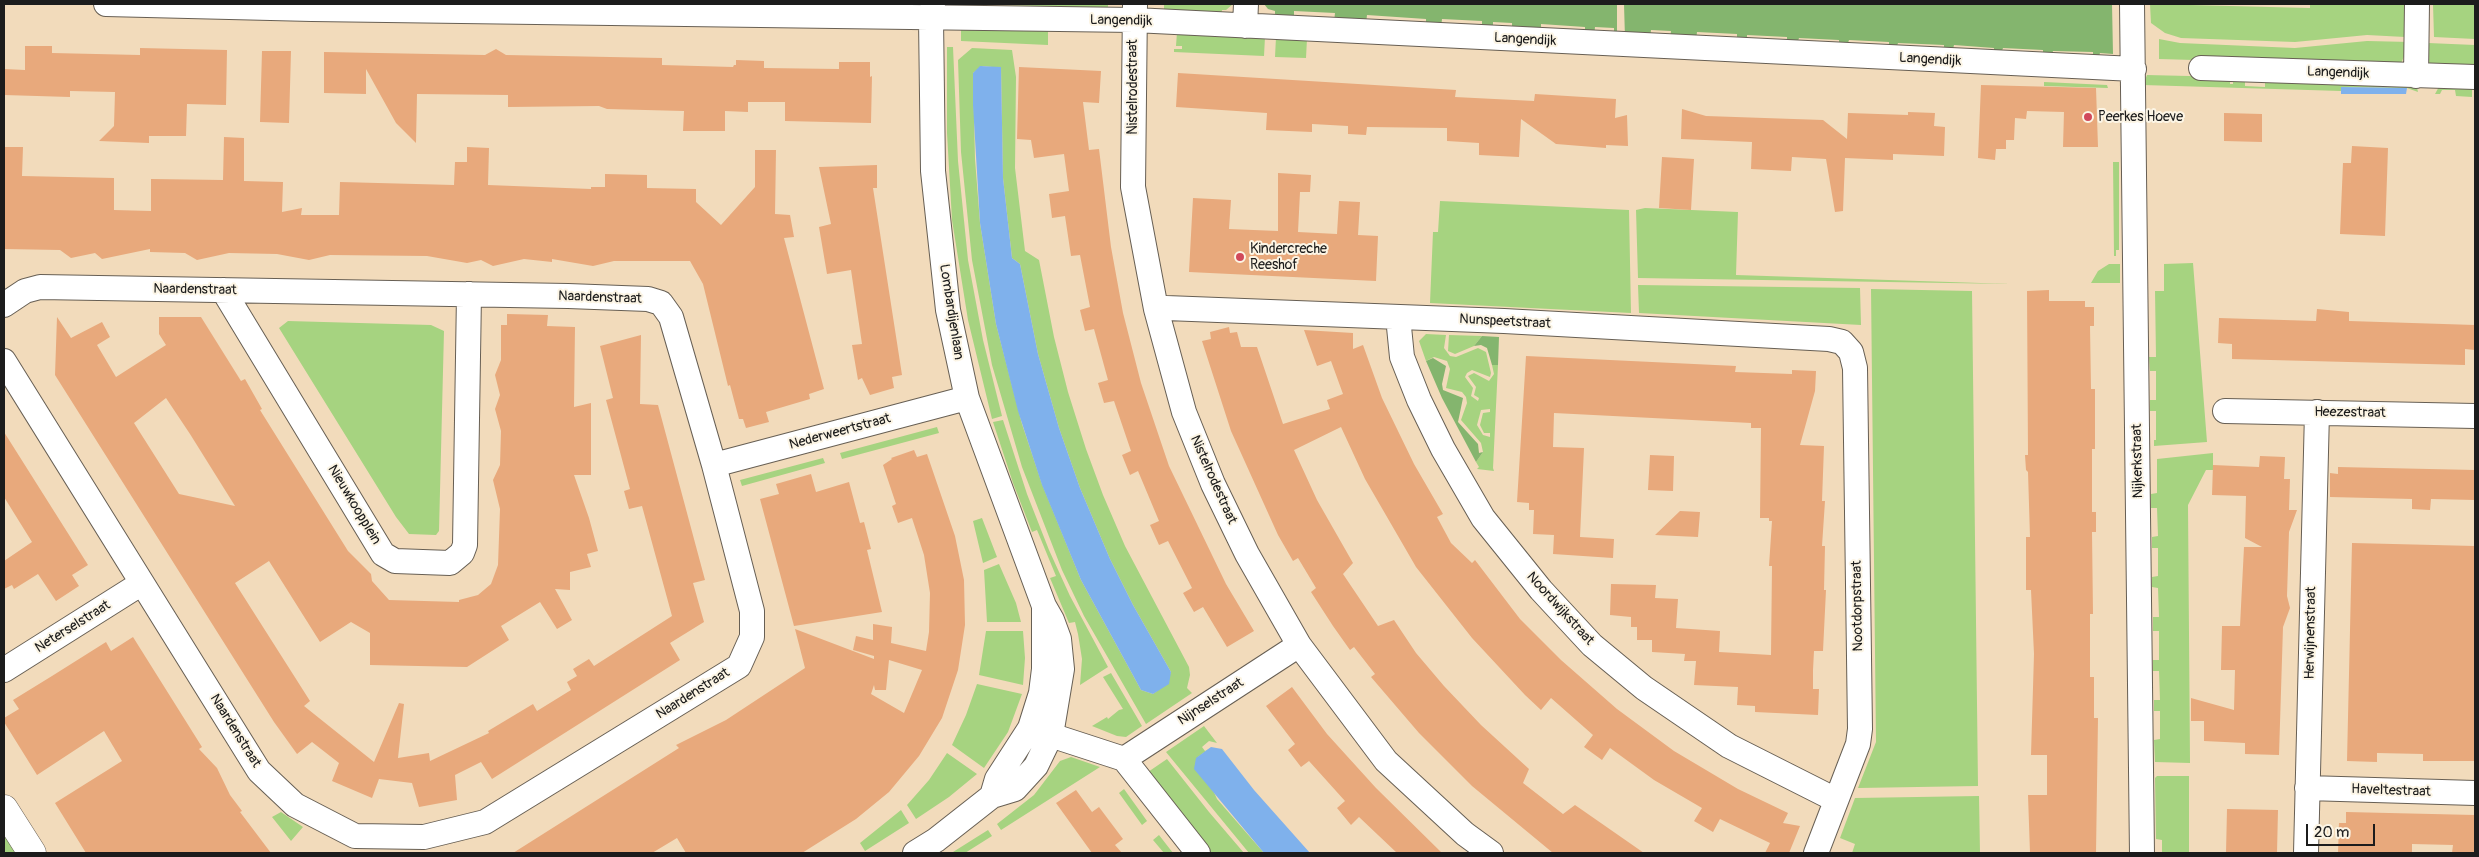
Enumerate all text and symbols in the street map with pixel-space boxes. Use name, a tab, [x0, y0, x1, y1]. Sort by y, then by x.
street label: Langendijk	[1090, 12, 1152, 30]
street label: Langendijk	[1493, 30, 1557, 50]
street label: Nistelrodestraat	[1125, 39, 1141, 135]
street label: Langendijk	[1898, 50, 1962, 70]
street label: Langendijk	[2306, 64, 2370, 82]
place label: Peerkes Hoeve	[2098, 109, 2183, 125]
marker: Peerkes Hoeve	[2082, 111, 2094, 123]
place label: Kindercreche Reeshof	[1250, 241, 1327, 274]
marker: Kindercreche Reeshof	[1234, 251, 1246, 263]
street label: Lombardijenlaan	[935, 263, 967, 361]
street label: Naardenstraat	[153, 281, 237, 299]
street label: Naardenstraat	[558, 288, 642, 308]
street label: Nunspeetstraat	[1459, 311, 1551, 333]
street label: Heezestraat	[2314, 404, 2386, 422]
street label: Nederweertstraat	[787, 410, 893, 454]
street label: Nijkerkstraat	[2129, 424, 2147, 498]
street label: Nistelrodestraat	[1186, 433, 1240, 527]
street label: Nieuwkoopplein	[324, 462, 384, 548]
street label: Nootdorpstraat	[1849, 560, 1867, 652]
street label: Noordwijkstraat	[1523, 569, 1597, 649]
street label: Herwijnenstraat	[2302, 586, 2320, 680]
street label: Neterselstraat	[32, 597, 114, 657]
street label: Naardenstraat	[653, 665, 733, 723]
street label: Nijnselstraat	[1175, 675, 1247, 729]
street label: Naardenstraat	[206, 691, 264, 771]
street label: Haveltestraat	[2351, 781, 2431, 801]
scale bar	[2309, 814, 2378, 846]
text: 20 m	[2314, 823, 2349, 842]

